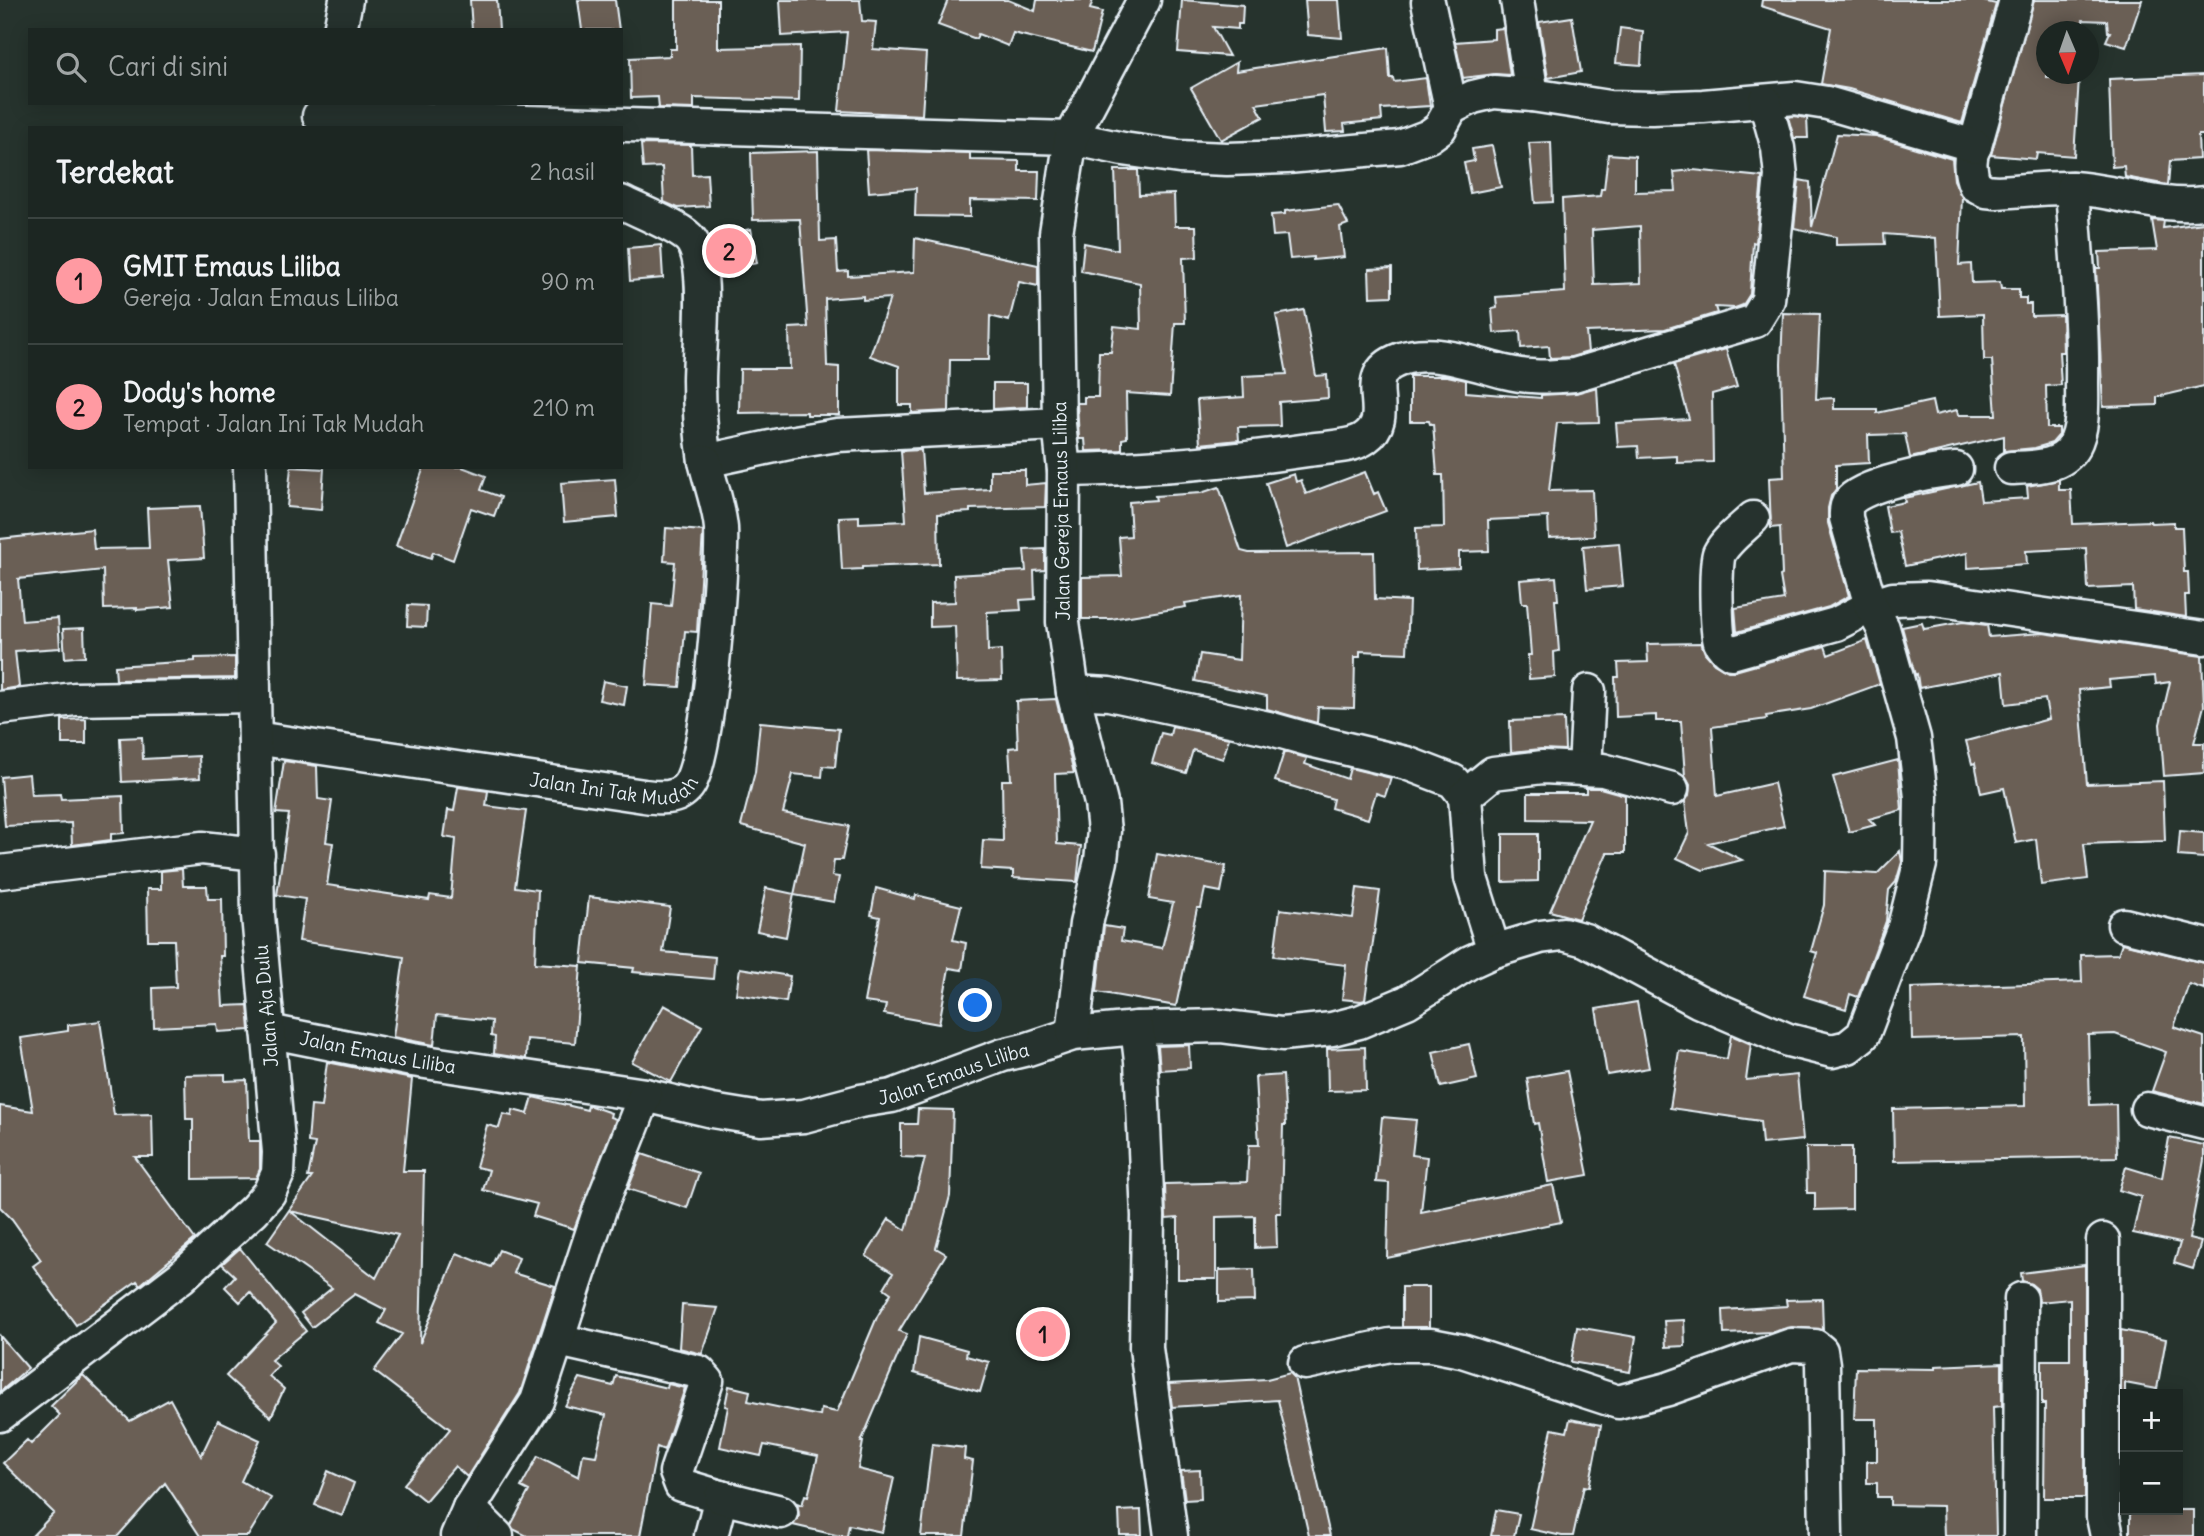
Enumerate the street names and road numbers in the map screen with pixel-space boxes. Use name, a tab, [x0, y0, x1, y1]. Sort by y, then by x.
street label: Jalan Gereja Emaus Liliba	[1047, 401, 1075, 621]
street label: Jalan Ini Tak Mudah	[528, 767, 703, 810]
street label: Jalan Aja Dulu	[249, 944, 283, 1068]
street label: Jalan Emaus Liliba	[298, 1026, 458, 1078]
street label: Jalan Emaus Liliba	[877, 1037, 1032, 1110]

